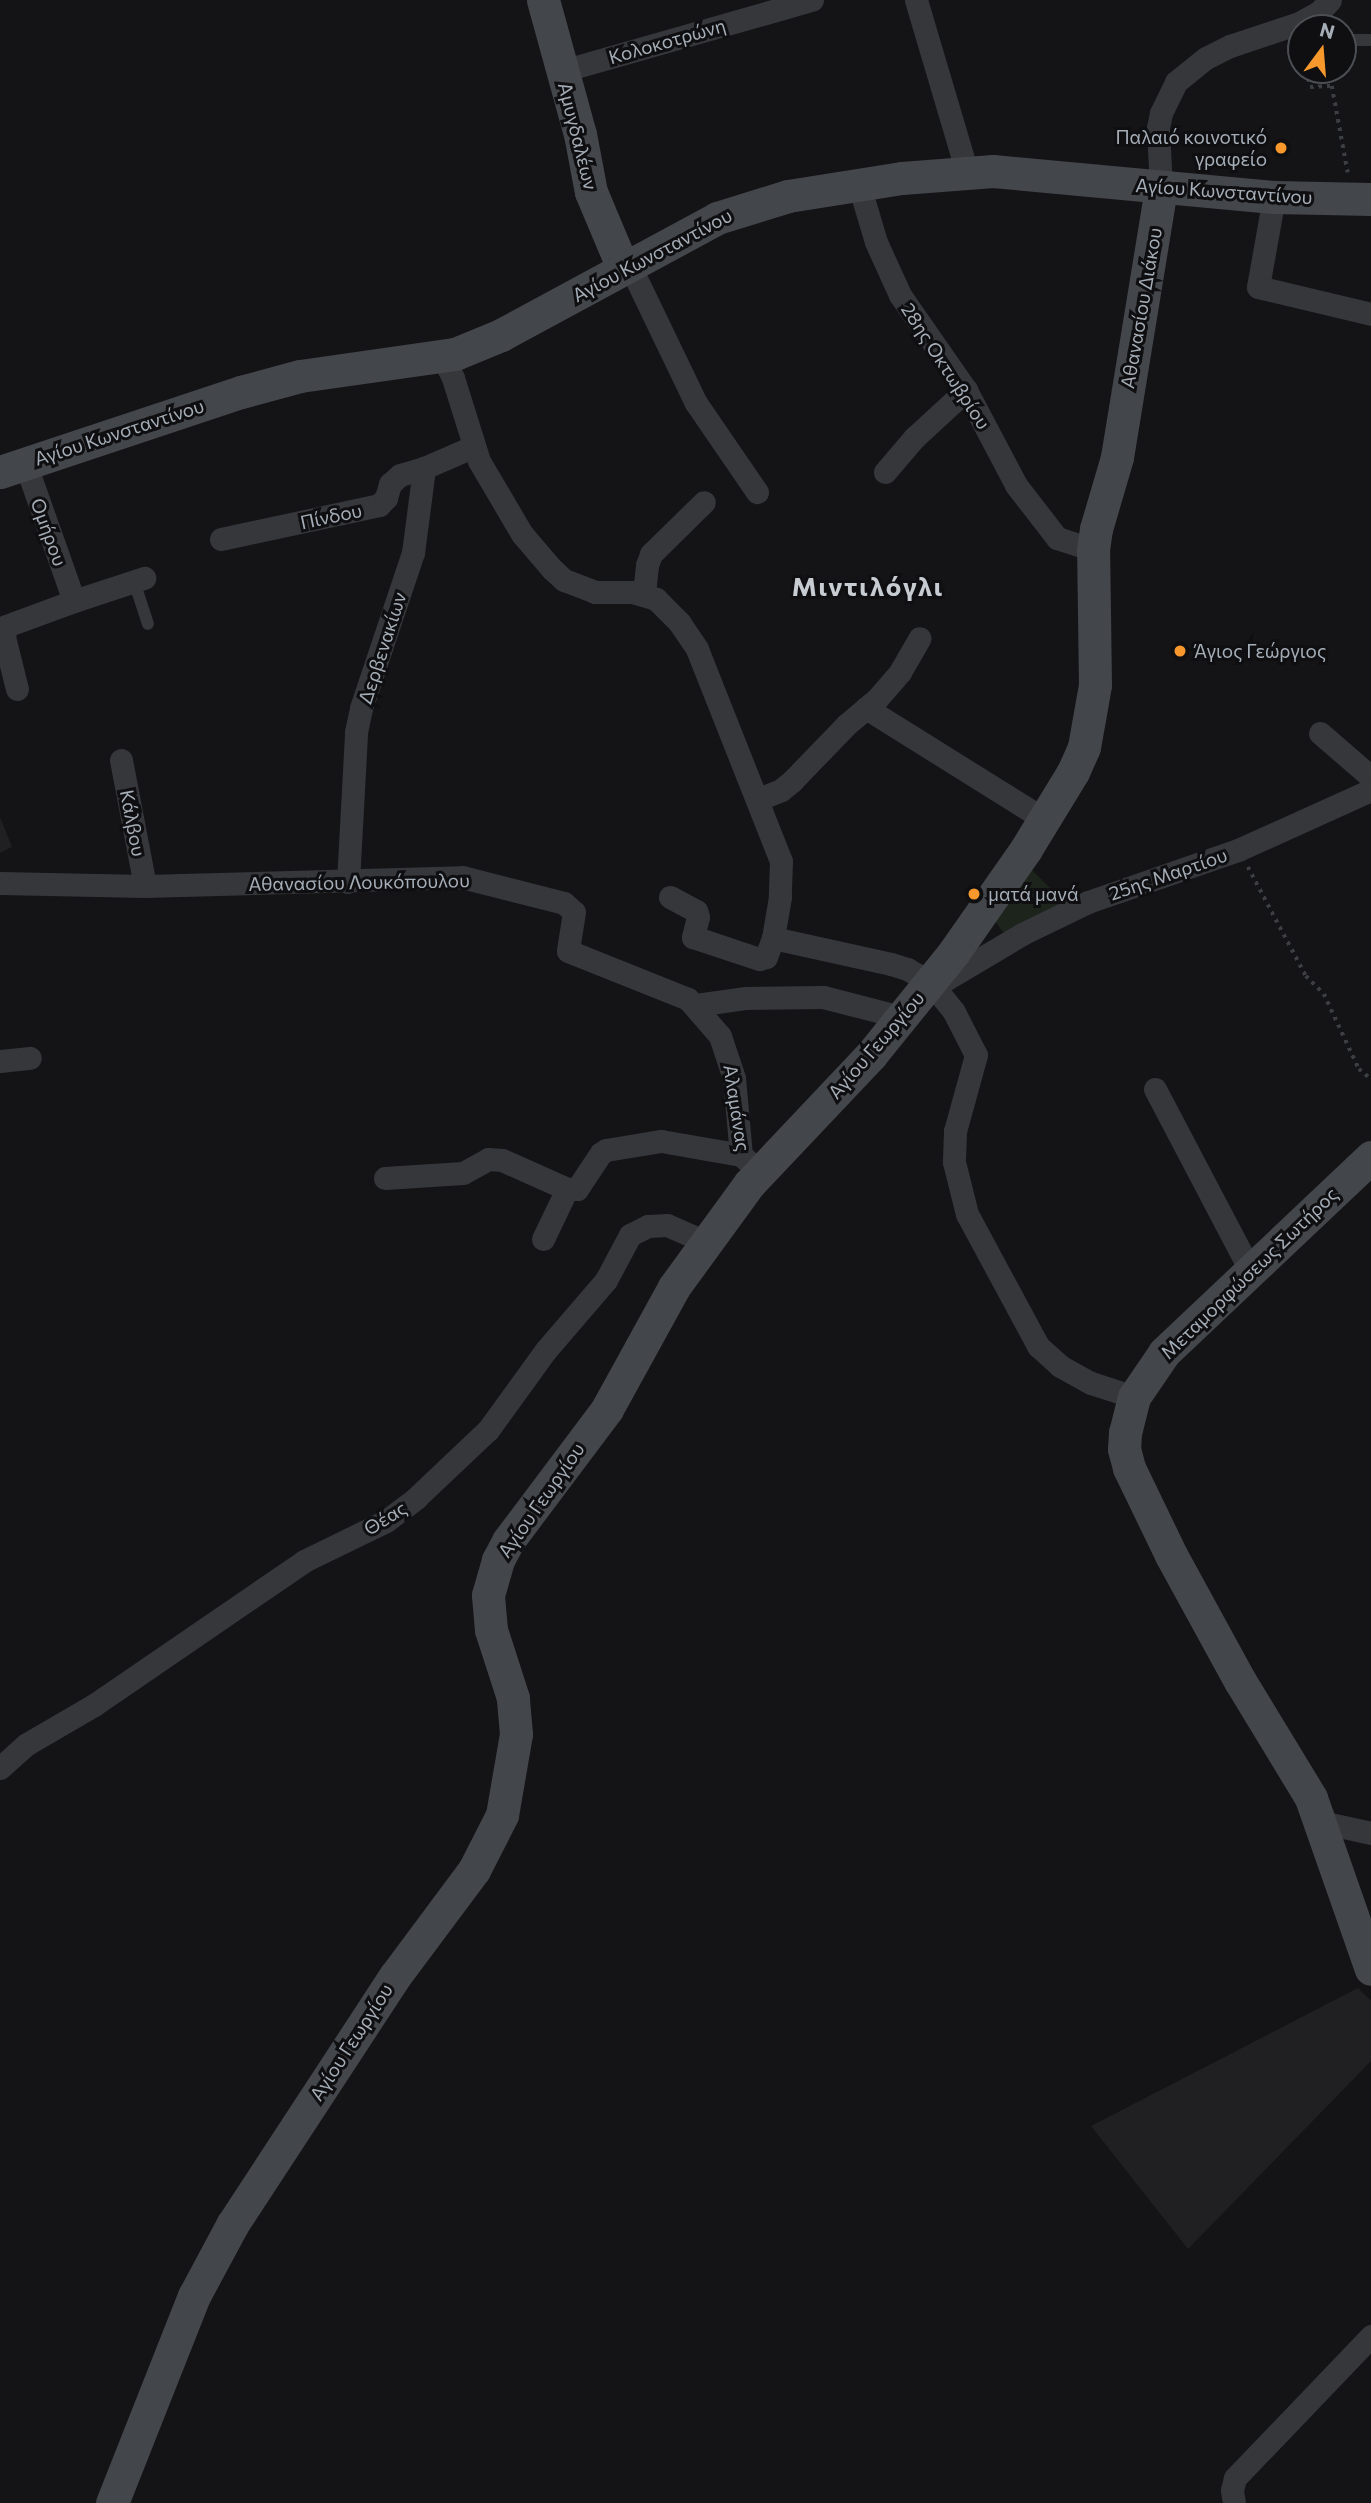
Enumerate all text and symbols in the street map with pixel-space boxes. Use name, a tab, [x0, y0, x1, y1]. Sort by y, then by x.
street label: Κολοκοτρώνη	[606, 13, 728, 69]
north arrow	[1287, 14, 1357, 84]
text: N	[1317, 17, 1337, 43]
street label: Αμυγδαλέων	[554, 80, 602, 192]
place label: Παλαιό κοινοτικό γραφείο	[1115, 126, 1267, 170]
marker: Παλαιό κοινοτικό γραφείο	[1273, 140, 1289, 156]
street label: Αγίου Κωνσταντίνου	[1135, 173, 1313, 209]
street label: Αγίου Κωνσταντίνου	[568, 203, 736, 307]
street label: Αθανασίου Διάκου	[1116, 226, 1166, 390]
street label: 28ης Οκτωβρίου	[897, 299, 995, 433]
street label: Αγίου Κωνσταντίνου	[31, 394, 207, 470]
street label: Ομήρου	[26, 495, 72, 569]
street label: Πίνδου	[298, 498, 364, 534]
district label: Μιντιλόγλι	[793, 570, 943, 602]
street label: Δερβενακίων	[353, 589, 411, 707]
place label: Άγιος Γεώργιος	[1194, 640, 1326, 662]
marker: Άγιος Γεώργιος	[1172, 643, 1188, 659]
street label: Κάλβου	[115, 788, 151, 858]
street label: 25ης Μαρτίου	[1106, 843, 1230, 905]
street label: Αθανασίου Λουκόπουλου	[248, 869, 470, 895]
place label: ματά μανά	[988, 883, 1079, 905]
marker: ματά μανά	[966, 886, 982, 902]
street label: Αγίου Γεωργίου	[823, 987, 929, 1103]
street label: Αλαμάνας	[719, 1063, 755, 1153]
street label: Μεταμορφώσεως Σωτήρος	[1156, 1182, 1342, 1364]
street label: Αγίου Γεωργίου	[493, 1438, 589, 1562]
street label: Θέας	[359, 1496, 411, 1540]
street label: Αγίου Γεωργίου	[305, 1979, 397, 2105]

